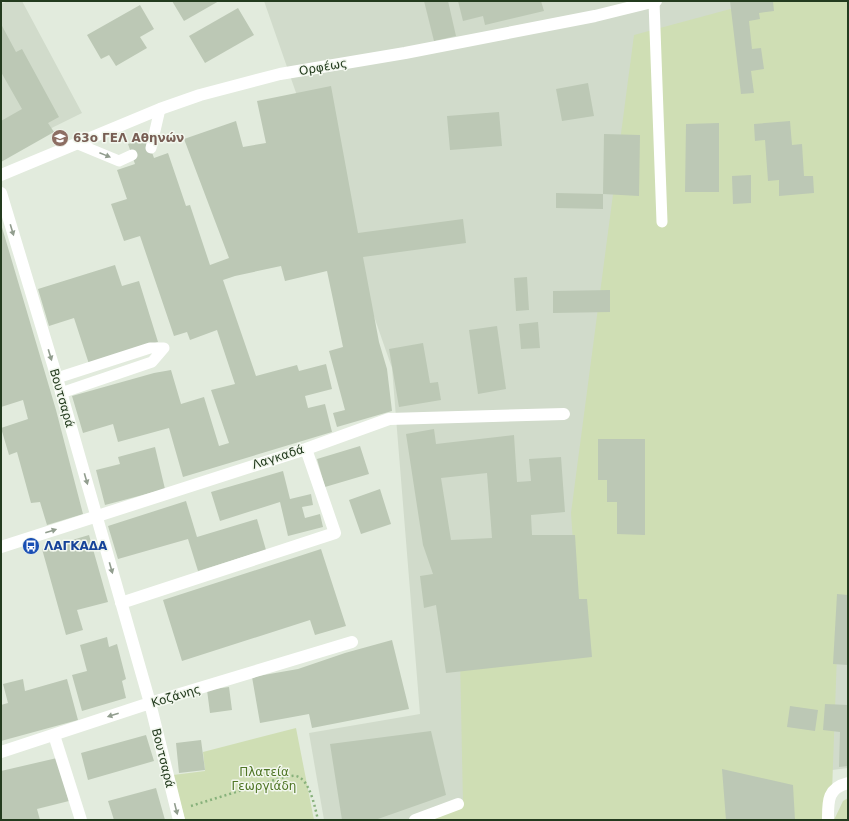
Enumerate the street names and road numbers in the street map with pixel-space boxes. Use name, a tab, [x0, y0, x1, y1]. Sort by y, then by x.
street label: Ορφέως	[298, 56, 348, 78]
street label: Βουτσαρά	[47, 367, 77, 429]
street label: Λαγκαδά	[250, 442, 306, 472]
street label: Κοζάνης	[150, 682, 202, 710]
street label: Βουτσαρά	[149, 727, 177, 789]

